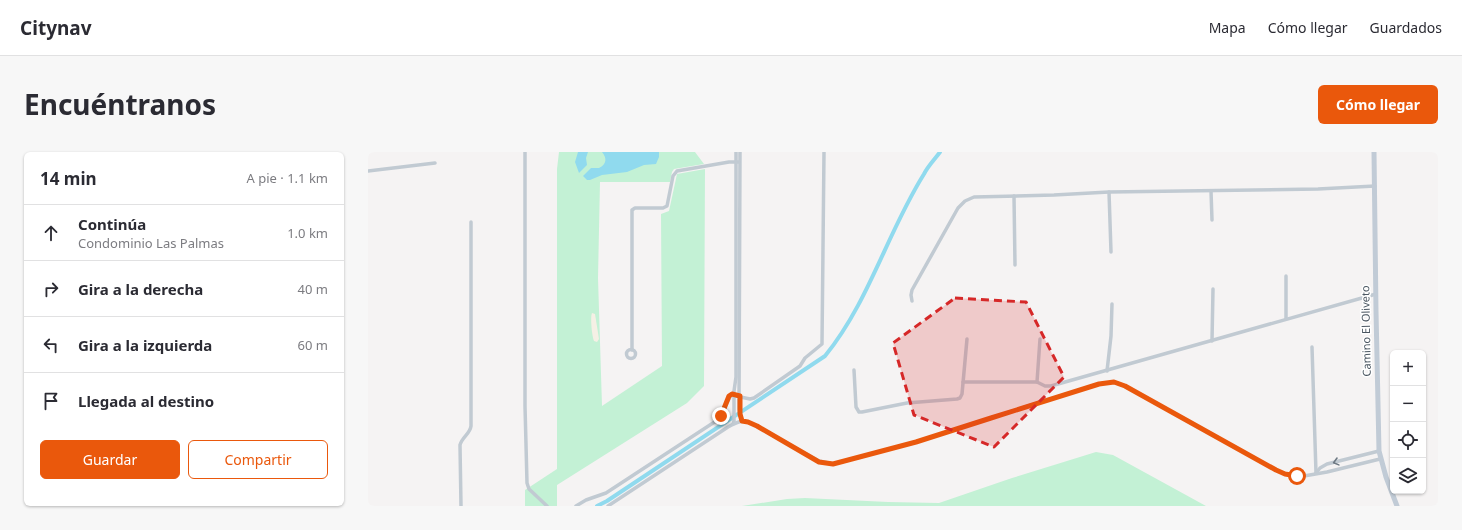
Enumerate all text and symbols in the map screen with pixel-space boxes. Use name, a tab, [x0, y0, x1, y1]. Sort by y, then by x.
text: Citynav	[20, 15, 92, 41]
text: Mapa	[1209, 18, 1246, 37]
text: Cómo llegar	[1268, 18, 1348, 37]
text: Guardados	[1370, 18, 1442, 37]
text: Encuéntranos	[24, 85, 216, 123]
button: Cómo llegar	[1318, 85, 1438, 124]
text: 14 min	[40, 167, 97, 190]
text: A pie · 1.1 km	[247, 169, 328, 187]
text: Continúa	[78, 214, 146, 234]
icon: ahead	[40, 222, 62, 244]
text: 1.0 km	[287, 224, 328, 242]
text: Condominio Las Palmas	[78, 234, 224, 252]
icon: right	[40, 278, 62, 300]
text: Gira a la derecha	[78, 279, 203, 299]
text: 40 m	[298, 280, 328, 298]
street label: Camino El Oliveto	[1357, 285, 1374, 377]
icon: left	[40, 334, 62, 356]
text: Gira a la izquierda	[78, 335, 212, 355]
text: 60 m	[298, 336, 328, 354]
map controls	[1390, 350, 1426, 494]
button: +	[1390, 350, 1426, 386]
button: −	[1390, 386, 1426, 422]
icon: arrive	[40, 390, 62, 412]
text: Llegada al destino	[78, 391, 214, 411]
route end	[712, 407, 730, 425]
button: locate	[1390, 422, 1426, 458]
button: Guardar	[40, 440, 180, 479]
button: Compartir	[188, 440, 328, 479]
one-way arrow	[1333, 457, 1340, 466]
button: layers	[1390, 458, 1426, 494]
route start	[1288, 467, 1306, 485]

